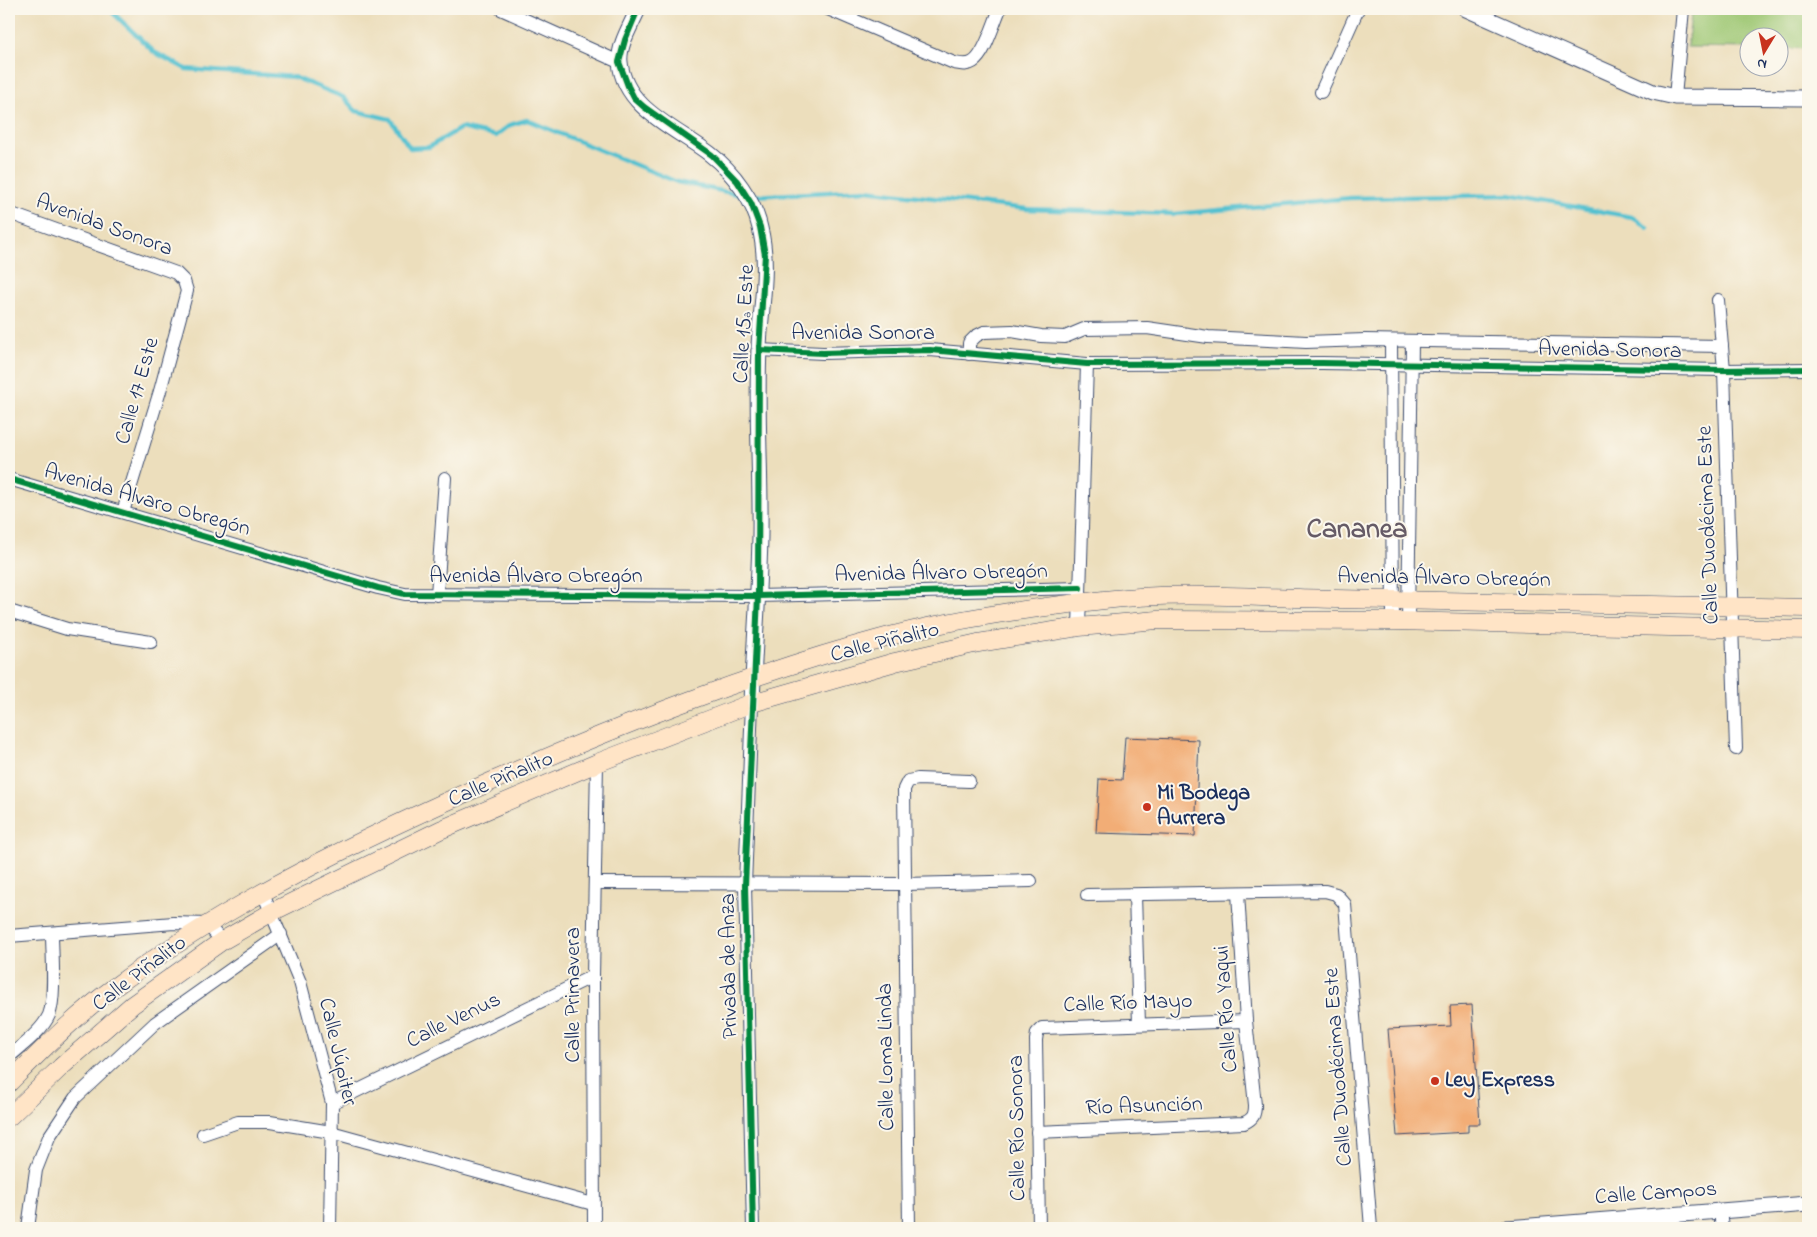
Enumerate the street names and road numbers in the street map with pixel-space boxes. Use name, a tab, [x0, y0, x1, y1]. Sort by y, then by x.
street label: Avenida Sonora	[31, 186, 177, 266]
street label: Calle 15ª Este	[726, 263, 764, 384]
street label: Avenida Sonora	[791, 318, 935, 350]
street label: Calle 17 Este	[107, 334, 169, 448]
street label: Avenida Sonora	[1538, 334, 1682, 368]
street label: Calle Duodécima Este	[1690, 425, 1728, 625]
street label: Avenida Álvaro Obregón	[40, 456, 254, 547]
street label: Avenida Álvaro Obregón	[834, 556, 1048, 593]
street label: Avenida Álvaro Obregón	[429, 561, 643, 594]
street label: Avenida Álvaro Obregón	[1337, 561, 1551, 598]
street label: Calle Piñalito	[827, 614, 943, 672]
street label: Calle Piñalito	[444, 744, 558, 816]
street label: Privada de Anza	[713, 893, 747, 1039]
street label: Calle Primavera	[558, 927, 590, 1063]
street label: Calle Piñalito	[86, 928, 194, 1020]
street label: Calle Río Yaqui	[1207, 944, 1247, 1074]
street label: Calle Duodécima Este	[1316, 966, 1362, 1167]
street label: Calle Loma Linda	[870, 983, 904, 1131]
street label: Calle Venus	[401, 984, 507, 1058]
street label: Calle Río Mayo	[1063, 986, 1193, 1023]
street label: Calle Júpiter	[309, 995, 365, 1109]
street label: Calle Río Sonora	[1001, 1055, 1035, 1201]
street label: Río Asunción	[1085, 1089, 1203, 1125]
street label: Calle Campos	[1594, 1174, 1718, 1214]

